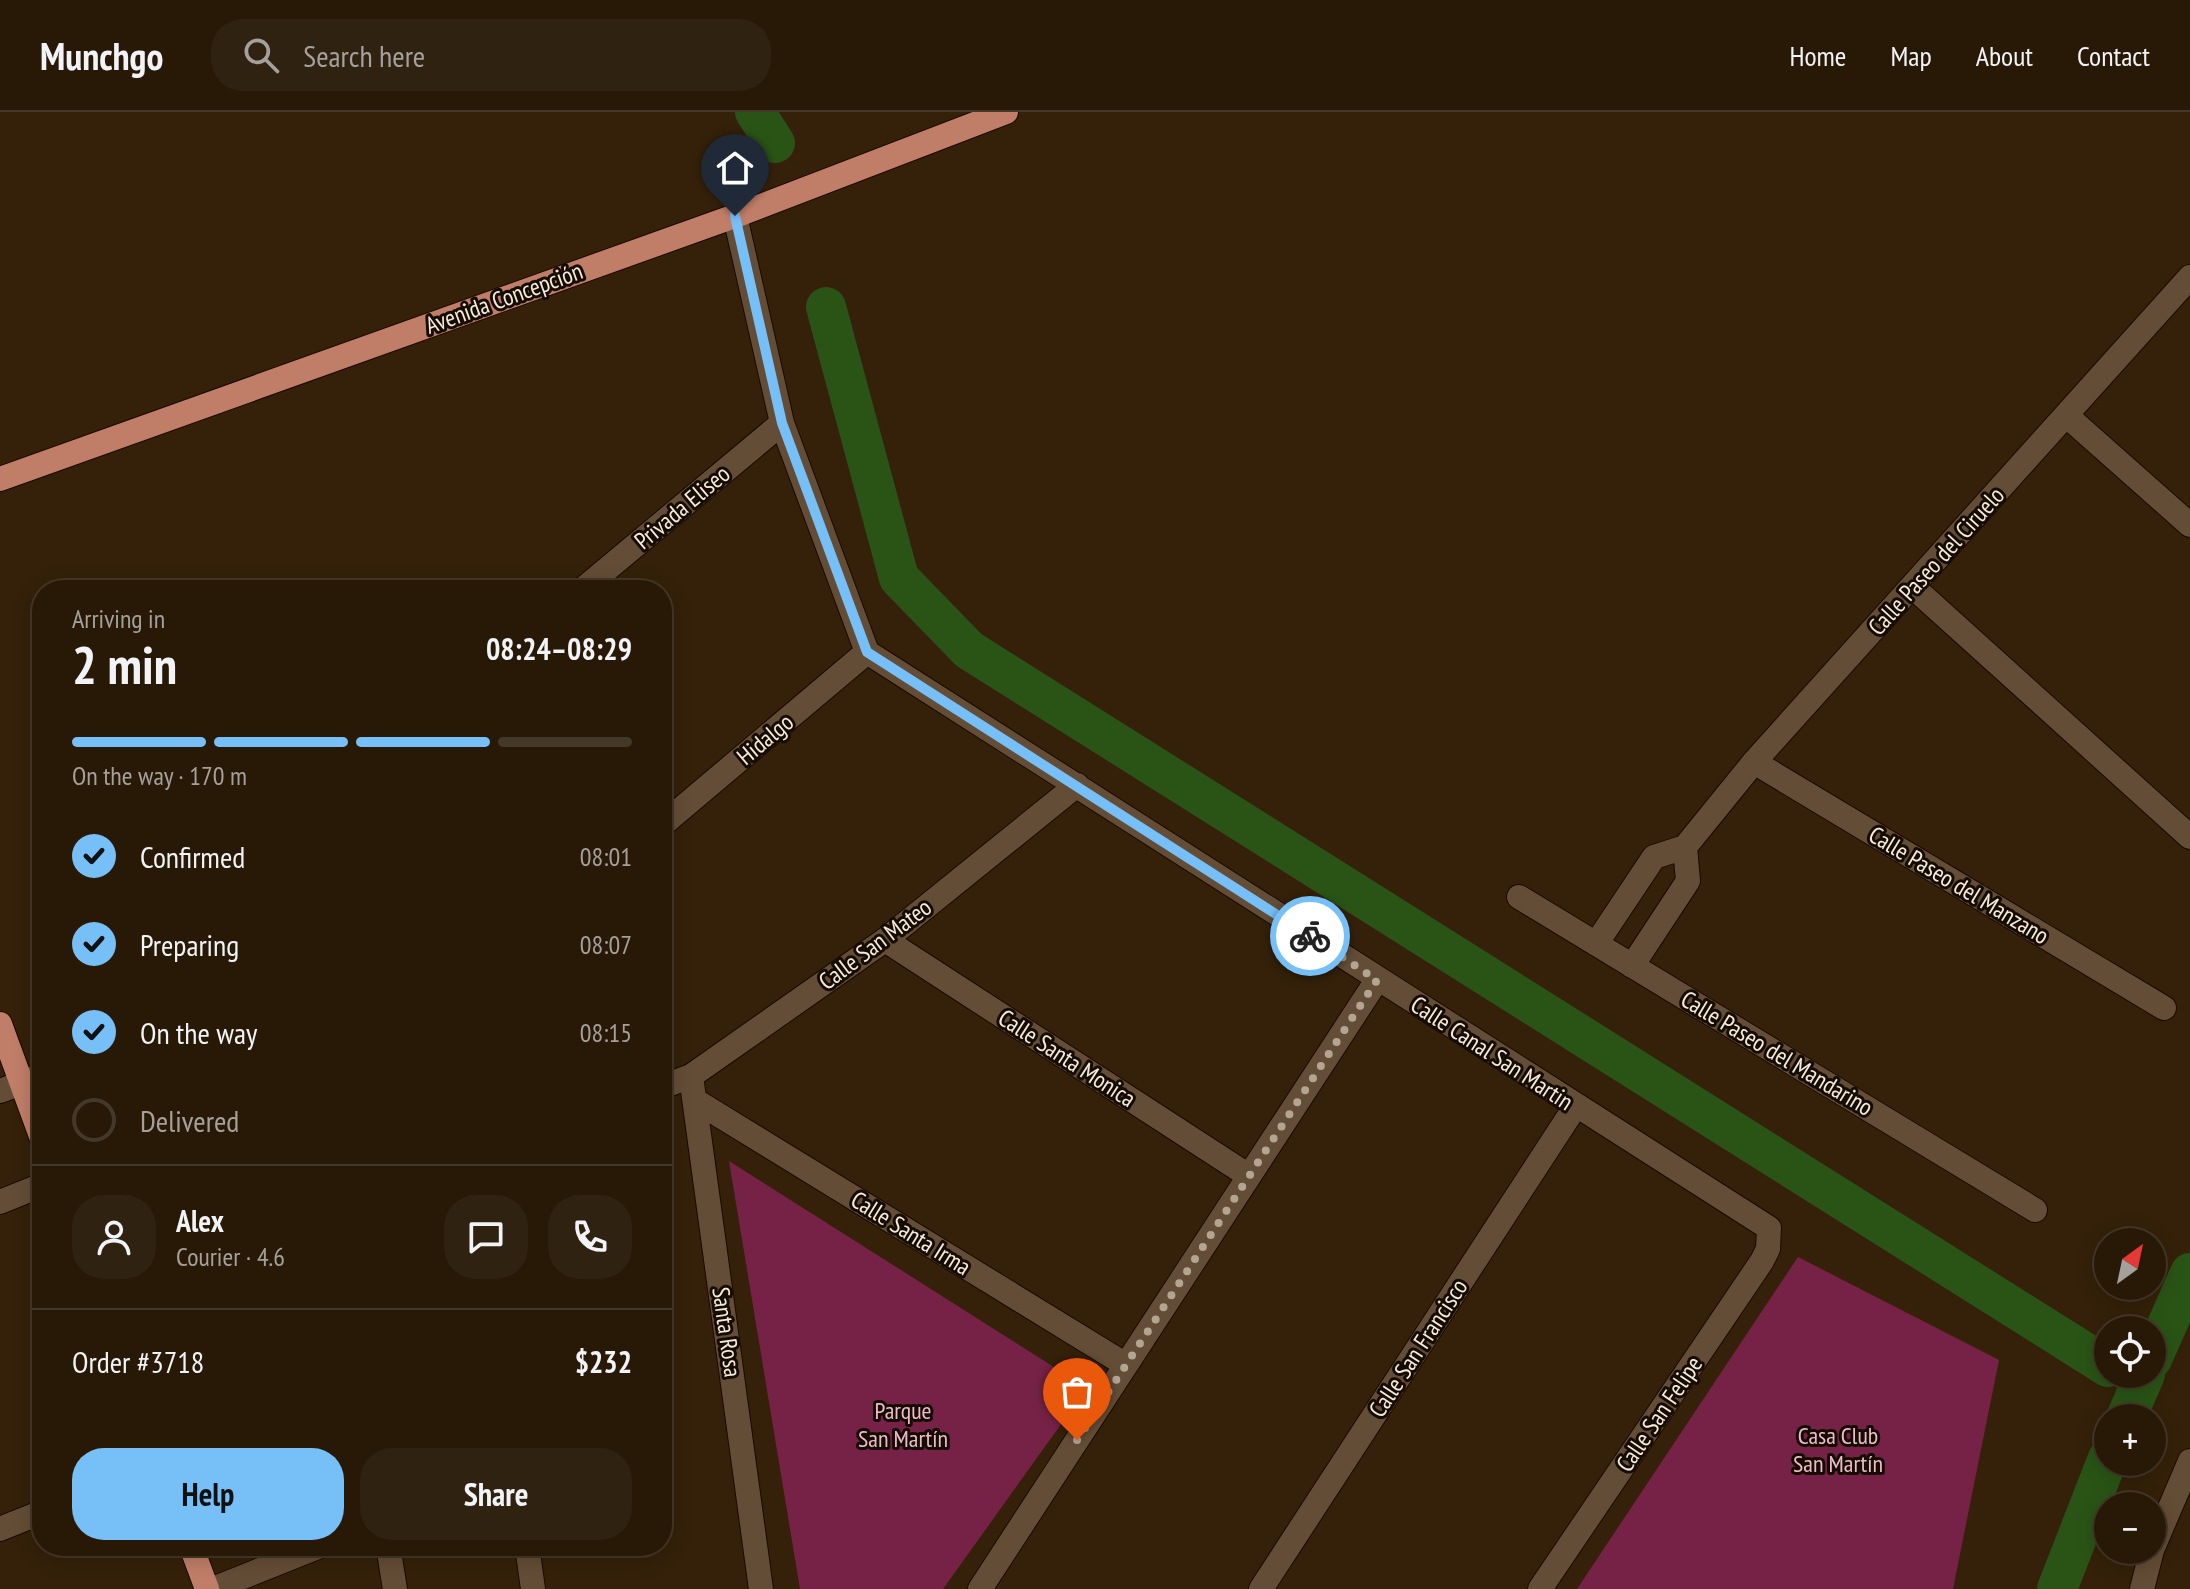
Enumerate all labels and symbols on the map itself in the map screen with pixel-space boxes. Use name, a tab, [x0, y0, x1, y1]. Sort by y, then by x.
pin	[701, 134, 769, 216]
street label: Avenida Concepción	[421, 255, 587, 341]
street label: Privada Eliseo	[628, 458, 736, 556]
street label: Calle Paseo del Ciruelo	[1861, 480, 2011, 642]
street label: Hidalgo	[730, 706, 800, 772]
street label: Calle Paseo del Manzano	[1863, 819, 2055, 951]
street label: Calle San Mateo	[812, 891, 938, 997]
courier	[1270, 896, 1350, 976]
street label: Calle Paseo del Mandarino	[1675, 983, 1879, 1123]
street label: Calle Canal San Martin	[1405, 989, 1579, 1117]
street label: Calle Santa Monica	[992, 1002, 1142, 1114]
street label: Calle Santa Irma	[845, 1184, 977, 1282]
north arrow	[2094, 1228, 2166, 1300]
street label: Calle San Francisco	[1362, 1273, 1474, 1423]
street label: Santa Rosa	[705, 1285, 749, 1379]
street label: Calle San Felipe	[1609, 1350, 1709, 1478]
pin	[1043, 1358, 1111, 1440]
park label: Parque San Martín	[858, 1395, 948, 1454]
park label: Casa Club San Martín	[1793, 1420, 1883, 1479]

